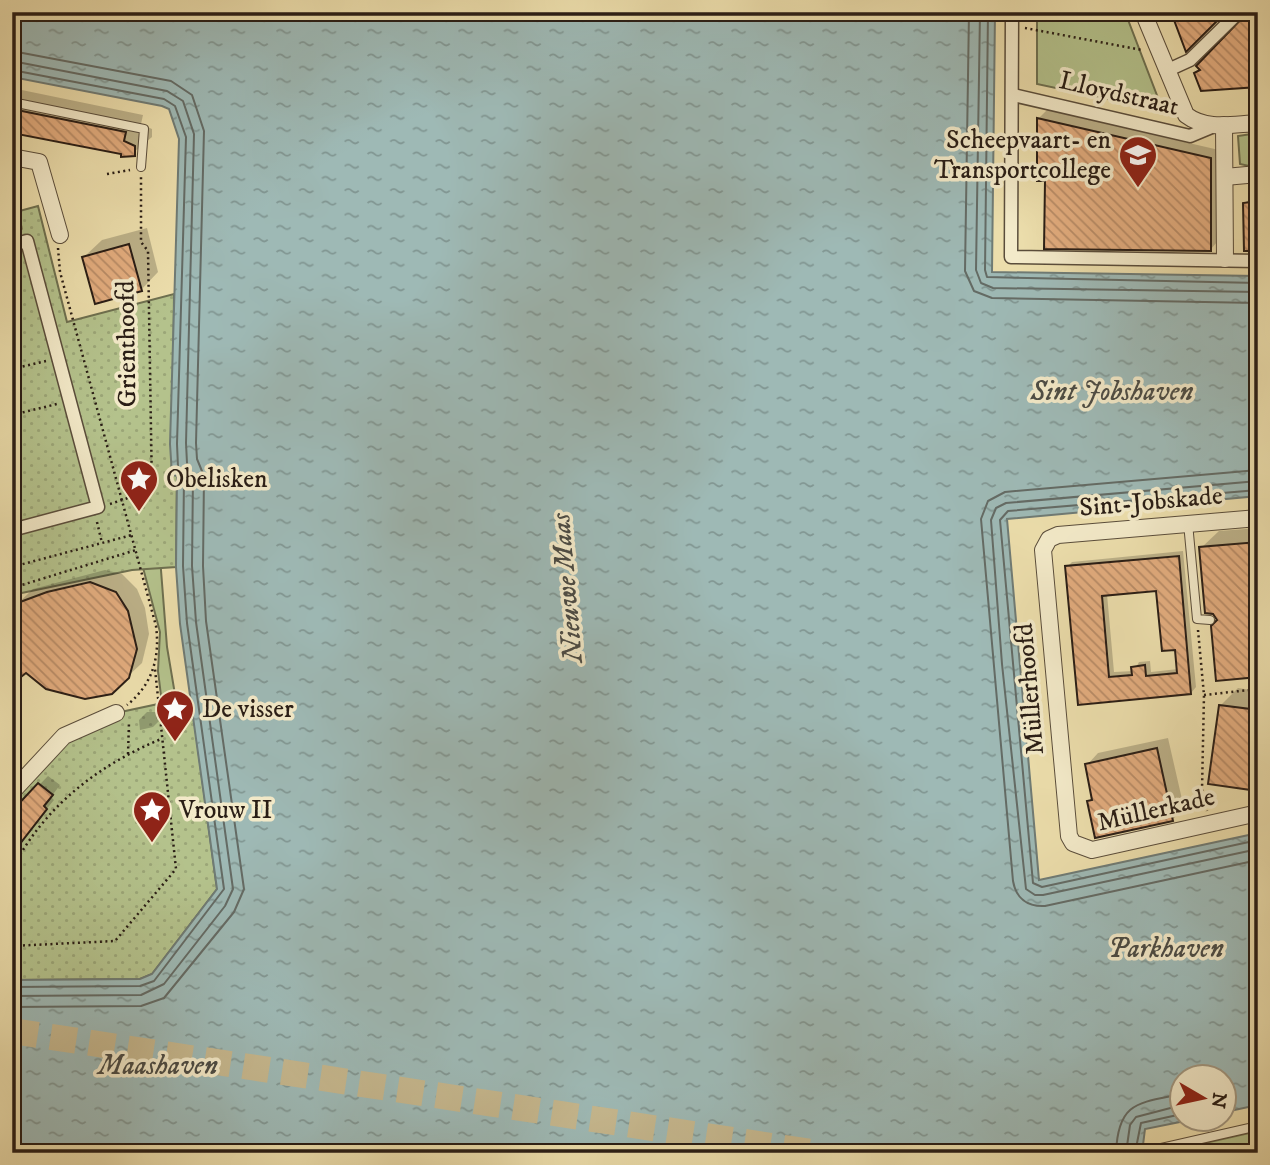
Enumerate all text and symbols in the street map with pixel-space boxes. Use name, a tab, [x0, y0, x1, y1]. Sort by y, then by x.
street label: Lloydstraat	[1056, 64, 1182, 124]
place label: Scheepvaart- en Transportcollege	[934, 124, 1111, 187]
school or university icon: Scheepvaart- en Transportcollege	[1117, 134, 1159, 189]
street label: Grienthoofd	[109, 280, 145, 408]
water label: Sint Jobshaven	[1030, 374, 1193, 409]
place icon: Obelisken	[118, 458, 160, 513]
place label: Obelisken	[166, 463, 268, 496]
street label: Sint-Jobskade	[1078, 479, 1224, 525]
water label: Nieuwe Maas	[543, 511, 591, 666]
street label: Müllerhoofd	[1008, 622, 1052, 756]
place icon: De visser	[154, 688, 196, 743]
place label: De visser	[202, 693, 294, 726]
street label: Müllerkade	[1094, 780, 1218, 840]
place icon: Vrouw II	[131, 789, 173, 844]
place label: Vrouw II	[178, 794, 272, 827]
water label: Parkhaven	[1108, 931, 1224, 966]
water label: Maashaven	[96, 1048, 218, 1083]
north arrow	[1168, 1064, 1238, 1134]
text: N	[1206, 1091, 1231, 1110]

